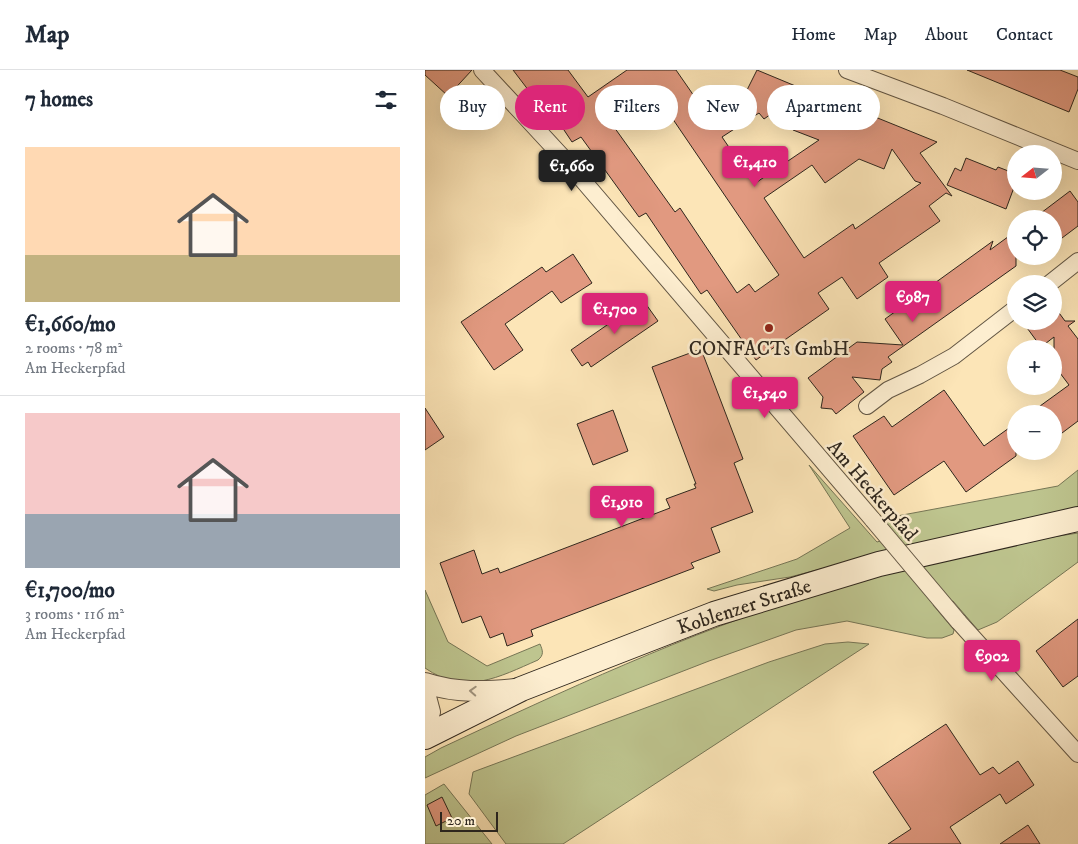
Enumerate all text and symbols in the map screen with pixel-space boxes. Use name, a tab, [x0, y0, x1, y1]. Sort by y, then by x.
text: Map	[25, 20, 69, 50]
text: Home	[791, 24, 836, 46]
text: Map	[864, 24, 897, 46]
text: About	[925, 24, 968, 46]
text: Contact	[996, 24, 1053, 46]
chip: Buy	[440, 85, 505, 130]
chip: Rent	[515, 85, 585, 130]
chip: Filters	[595, 85, 678, 130]
chip: New	[688, 85, 757, 130]
chip: Apartment	[767, 85, 880, 130]
icon: filters	[372, 86, 400, 114]
text: 7 homes	[25, 87, 93, 113]
north arrow	[1007, 145, 1063, 200]
map controls	[1007, 145, 1062, 460]
pin: €1,410	[714, 146, 796, 188]
pin: €1,660	[531, 150, 613, 192]
text: €1,410	[733, 152, 777, 172]
text: €1,660	[550, 156, 594, 176]
icon: home	[168, 180, 258, 270]
button: locate	[1007, 210, 1062, 265]
button: layers	[1007, 275, 1062, 330]
pin: €987	[883, 280, 943, 323]
text: €987	[896, 287, 930, 307]
pin: €1,700	[574, 292, 656, 335]
text: €1,700	[593, 299, 637, 319]
text: €1,660/mo	[25, 312, 115, 338]
marker: CONFACTs GmbH	[763, 322, 775, 334]
place label: CONFACTs GmbH	[689, 337, 849, 362]
text: 2 rooms · 78 m²	[25, 338, 122, 358]
button: +	[1007, 340, 1062, 395]
text: Am Heckerpfad	[25, 358, 126, 378]
pin: €1,540	[724, 376, 806, 419]
text: €1,540	[743, 383, 787, 403]
button: −	[1007, 405, 1062, 460]
street label: Am Heckerpfad	[821, 435, 923, 547]
icon: home	[168, 445, 258, 535]
pin: €1,910	[581, 486, 663, 528]
text: €1,910	[601, 492, 643, 512]
street label: Koblenzer Straße	[674, 574, 815, 641]
text: €1,700/mo	[25, 578, 115, 604]
text: 3 rooms · 116 m²	[25, 604, 124, 624]
text: Am Heckerpfad	[25, 624, 126, 644]
pin: €902	[962, 640, 1022, 682]
text: €902	[975, 646, 1009, 666]
one-way arrow	[468, 686, 476, 697]
scale bar	[440, 809, 497, 832]
text: 20 m	[447, 812, 475, 830]

